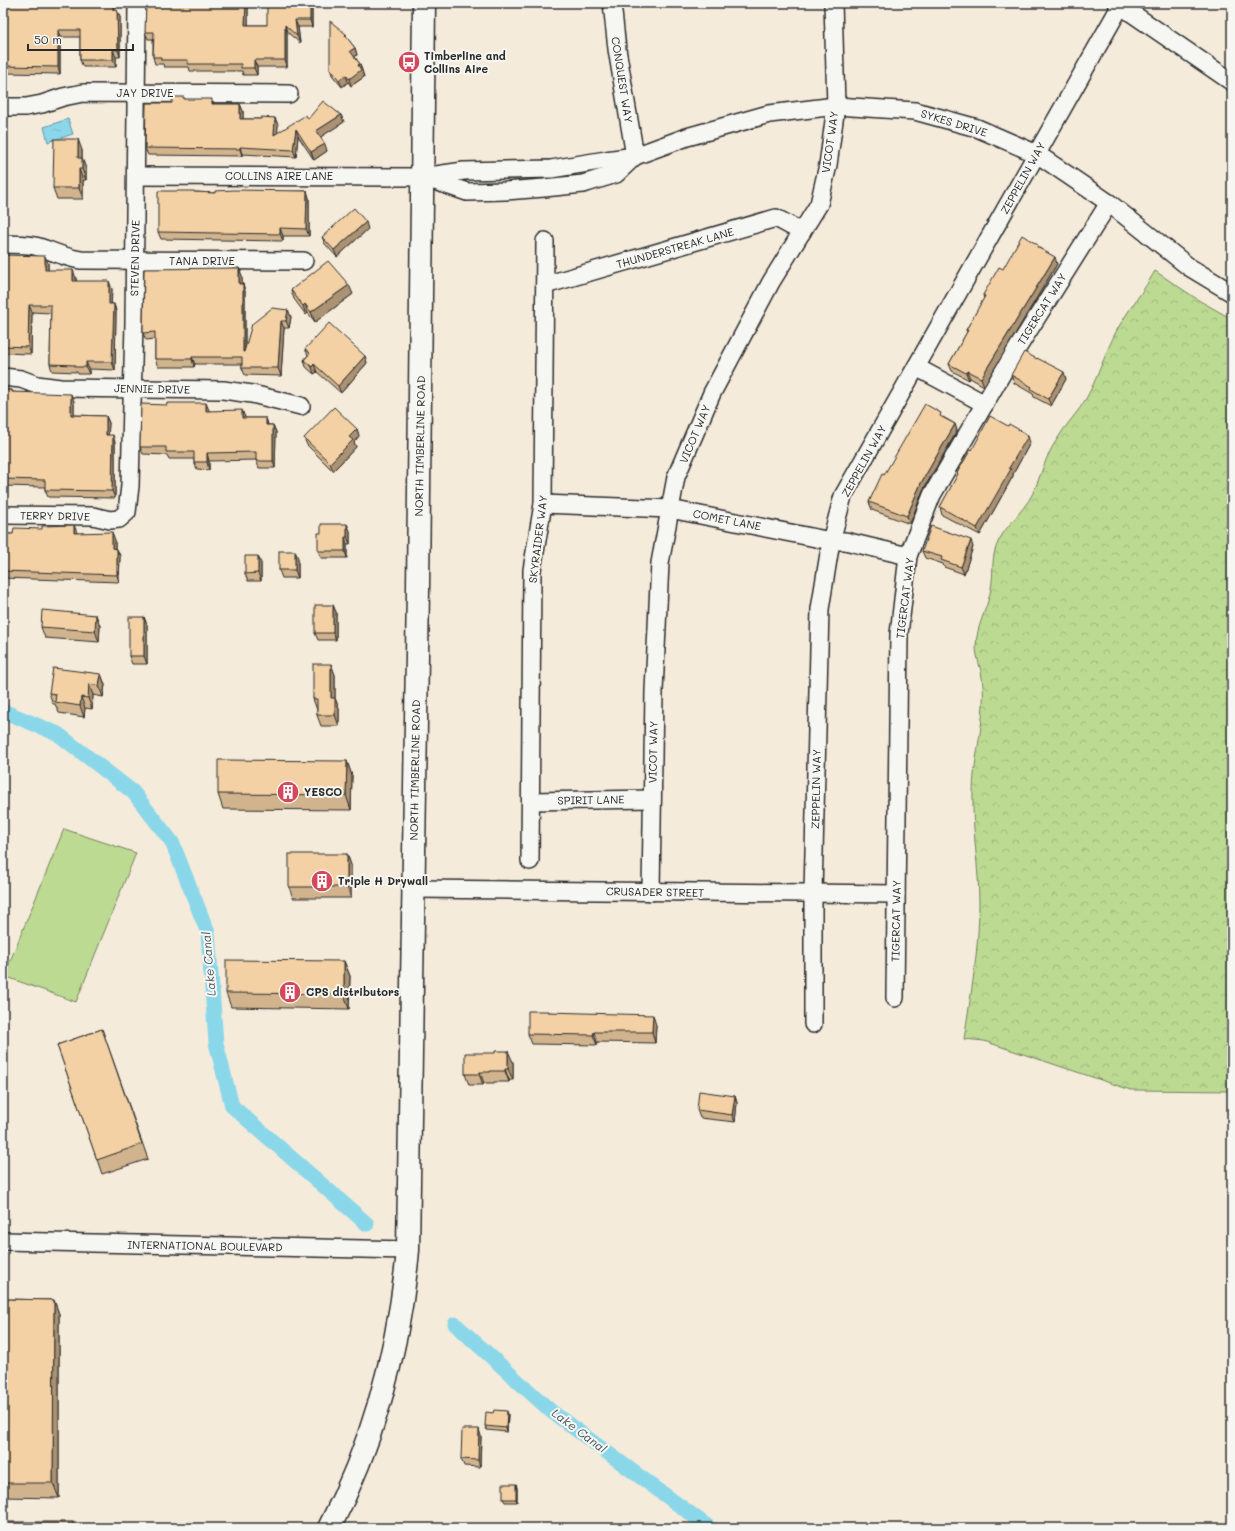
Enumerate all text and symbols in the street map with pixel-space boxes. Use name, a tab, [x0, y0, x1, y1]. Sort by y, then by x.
scale bar	[28, 26, 133, 52]
text: 50 m	[34, 31, 62, 47]
street label: CONQUEST WAY	[608, 36, 637, 124]
place label: Timberline and Collins Aire	[424, 48, 506, 76]
bus stop icon: Timberline and Collins Aire	[396, 49, 422, 75]
street label: JAY DRIVE	[116, 85, 174, 100]
street label: SYKES DRIVE	[919, 105, 989, 140]
street label: VICOT WAY	[818, 110, 841, 174]
street label: ZEPPELIN WAY	[997, 139, 1049, 216]
street label: COLLINS AIRE LANE	[225, 168, 333, 183]
street label: STEVEN DRIVE	[126, 220, 143, 296]
street label: THUNDERSTREAK LANE	[614, 224, 735, 271]
street label: TANA DRIVE	[169, 253, 235, 268]
street label: TIGERCAT WAY	[1013, 270, 1070, 347]
street label: NORTH TIMBERLINE ROAD	[411, 375, 428, 516]
street label: JENNIE DRIVE	[114, 380, 190, 397]
street label: VICOT WAY	[675, 402, 714, 466]
street label: ZEPPELIN WAY	[838, 422, 890, 499]
street label: SKYRAIDER WAY	[525, 494, 550, 584]
street label: COMET LANE	[692, 506, 762, 533]
street label: TERRY DRIVE	[20, 507, 90, 524]
street label: TIGERCAT WAY	[892, 556, 917, 640]
street label: NORTH TIMBERLINE ROAD	[406, 699, 423, 840]
street label: VICOT WAY	[644, 721, 661, 783]
street label: ZEPPELIN WAY	[807, 749, 824, 829]
building icon: YESCO	[275, 779, 301, 805]
place label: YESCO	[304, 784, 342, 799]
street label: SPIRIT LANE	[557, 791, 625, 808]
building icon: Triple H Drywall	[309, 868, 335, 894]
place label: Triple H Drywall	[338, 873, 428, 888]
street label: TIGERCAT WAY	[887, 880, 904, 962]
street label: CRUSADER STREET	[606, 883, 704, 900]
water label: Lake Canal	[197, 931, 219, 997]
building icon: CPS distributors	[277, 979, 303, 1005]
place label: CPS distributors	[306, 984, 400, 999]
street label: INTERNATIONAL BOULEVARD	[127, 1237, 283, 1254]
water label: Lake Canal	[549, 1404, 610, 1456]

